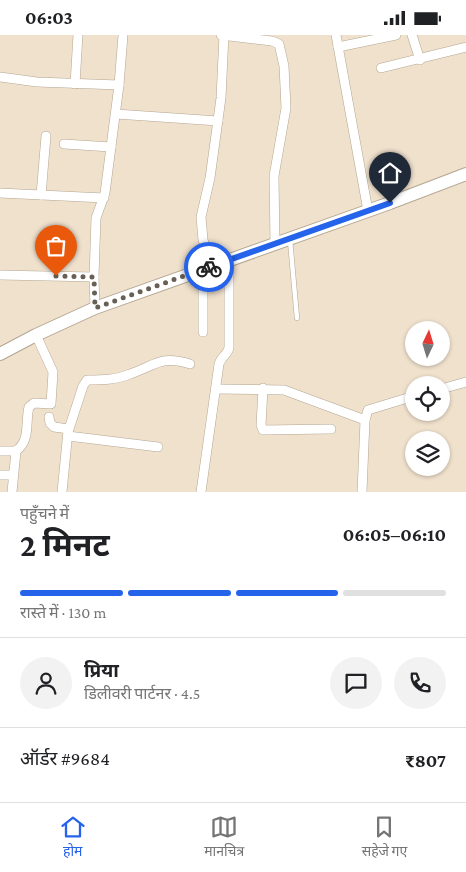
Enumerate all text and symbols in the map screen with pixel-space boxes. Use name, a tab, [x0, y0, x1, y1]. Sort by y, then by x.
text: 06:03	[25, 7, 73, 28]
pin	[369, 152, 411, 203]
icon: home	[376, 159, 404, 187]
pin	[35, 225, 77, 276]
icon: bag	[42, 232, 70, 260]
courier	[184, 242, 234, 292]
icon: bike	[195, 253, 223, 281]
north arrow	[405, 321, 450, 366]
map controls	[405, 321, 450, 476]
button: locate	[405, 376, 450, 421]
button: layers	[405, 431, 450, 476]
text: पहुँचने में	[20, 505, 69, 522]
text: 06:05–06:10	[343, 524, 446, 545]
text: 2 मिनट	[20, 527, 110, 563]
text: रास्ते में · 130 m	[20, 604, 106, 621]
button: person	[20, 657, 72, 709]
button: chat	[330, 657, 382, 709]
button: phone	[394, 657, 446, 709]
text: प्रिया	[84, 660, 119, 681]
text: डिलीवरी पार्टनर · 4.5	[84, 685, 200, 702]
text: ऑर्डर #9684	[20, 748, 110, 769]
text: ₹807	[405, 750, 446, 771]
tab: होम	[59, 813, 87, 862]
tab: मानचित्र	[204, 813, 244, 862]
tab: सहेजे गए	[362, 813, 407, 862]

